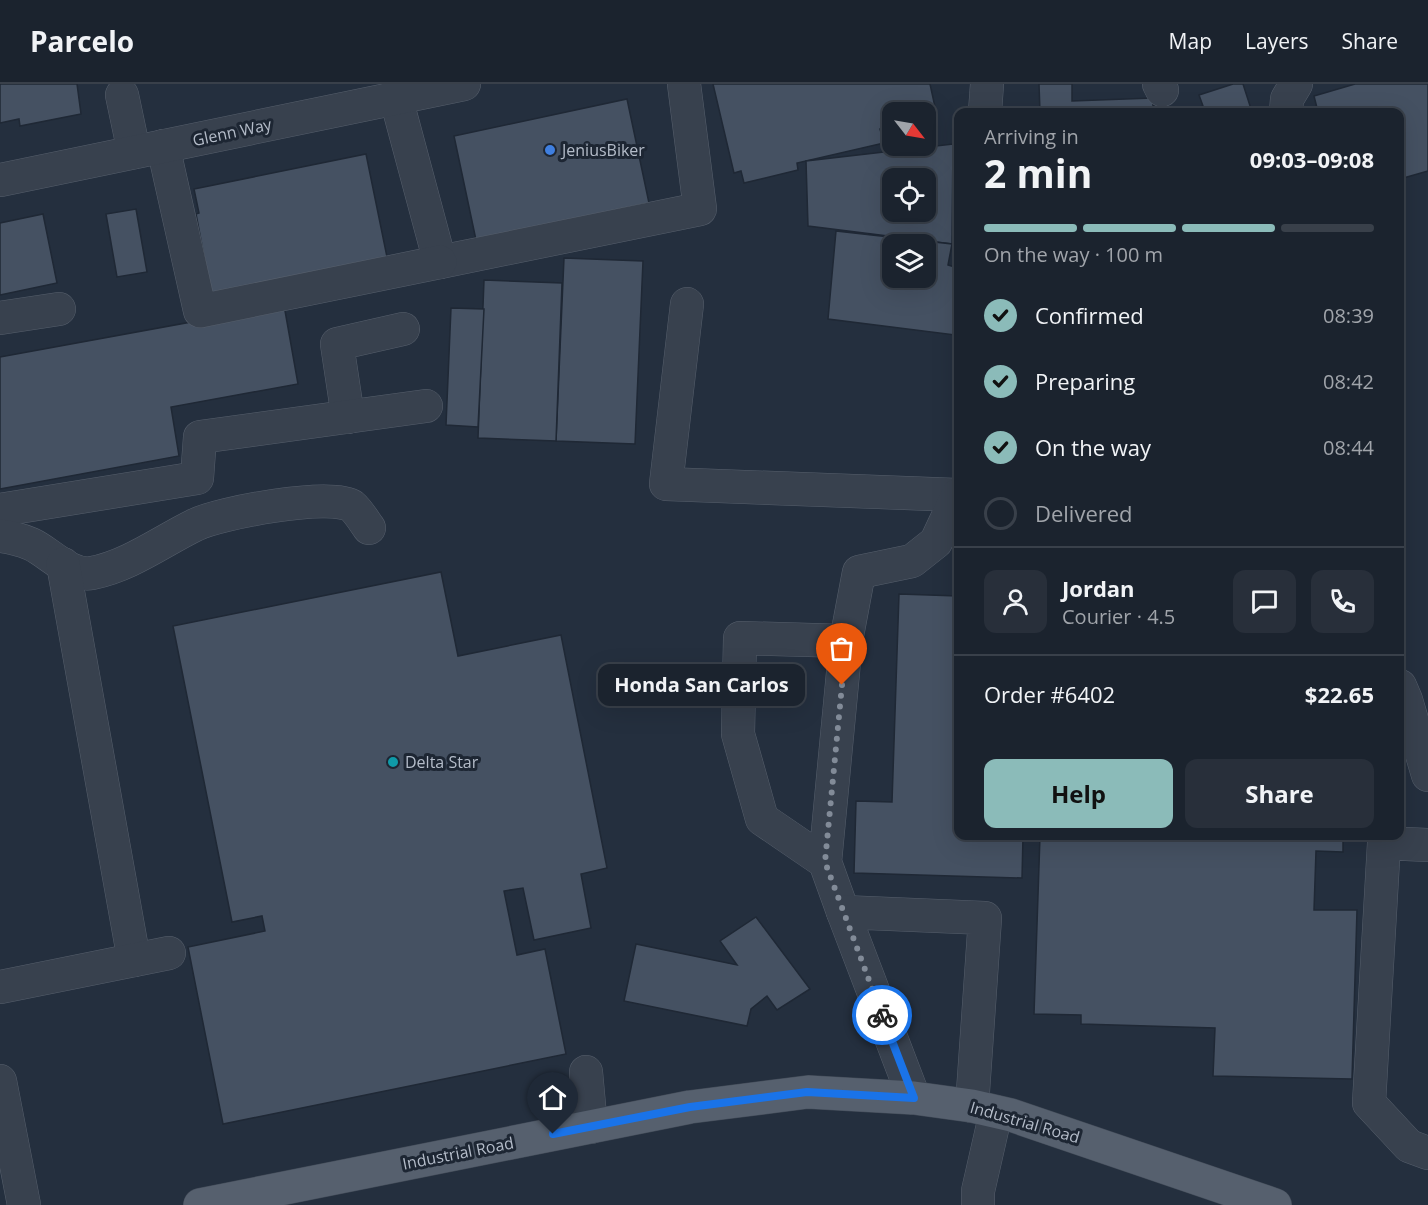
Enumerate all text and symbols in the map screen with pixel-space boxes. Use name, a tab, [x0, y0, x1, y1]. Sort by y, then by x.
text: Parcelo	[30, 22, 134, 60]
text: Map	[1169, 27, 1212, 55]
text: Layers	[1245, 27, 1309, 55]
text: Share	[1342, 27, 1398, 55]
north arrow	[882, 102, 936, 156]
map controls	[882, 102, 936, 288]
street label: Glenn Way	[191, 113, 274, 151]
text: Arriving in	[984, 123, 1079, 150]
place label: JeniusBiker	[560, 139, 645, 161]
marker: JeniusBiker	[543, 143, 557, 157]
text: 09:03–09:08	[1250, 144, 1374, 174]
text: 2 min	[984, 146, 1092, 199]
button: locate	[882, 168, 936, 222]
button: layers	[882, 234, 936, 288]
text: On the way · 100 m	[984, 241, 1163, 268]
icon: check	[984, 299, 1017, 332]
text: Confirmed	[1035, 300, 1144, 330]
text: 08:39	[1323, 302, 1374, 329]
icon: check	[984, 365, 1017, 398]
text: Preparing	[1035, 366, 1135, 396]
text: 08:42	[1323, 368, 1374, 395]
icon: check	[984, 431, 1017, 464]
text: On the way	[1035, 432, 1151, 462]
text: 08:44	[1323, 434, 1374, 461]
text: Delivered	[1035, 498, 1133, 528]
button: person	[984, 570, 1047, 633]
button: chat	[1233, 570, 1296, 633]
button: phone	[1311, 570, 1374, 633]
text: Jordan	[1062, 573, 1135, 603]
text: Courier · 4.5	[1062, 603, 1175, 630]
pin	[816, 623, 867, 685]
icon: bag	[825, 632, 858, 665]
callout: Honda San Carlos	[599, 664, 806, 706]
text: Honda San Carlos	[614, 671, 789, 698]
text: Order #6402	[984, 679, 1115, 709]
text: $22.65	[1305, 679, 1374, 709]
place label: Delta Star	[405, 751, 479, 773]
marker: Delta Star	[386, 755, 400, 769]
button: Help	[984, 759, 1173, 828]
button: Share	[1185, 759, 1374, 828]
courier	[852, 985, 912, 1045]
icon: bike	[866, 999, 899, 1032]
pin	[527, 1072, 578, 1134]
icon: home	[536, 1081, 569, 1114]
street label: Industrial Road	[968, 1096, 1082, 1148]
street label: Industrial Road	[400, 1131, 516, 1175]

